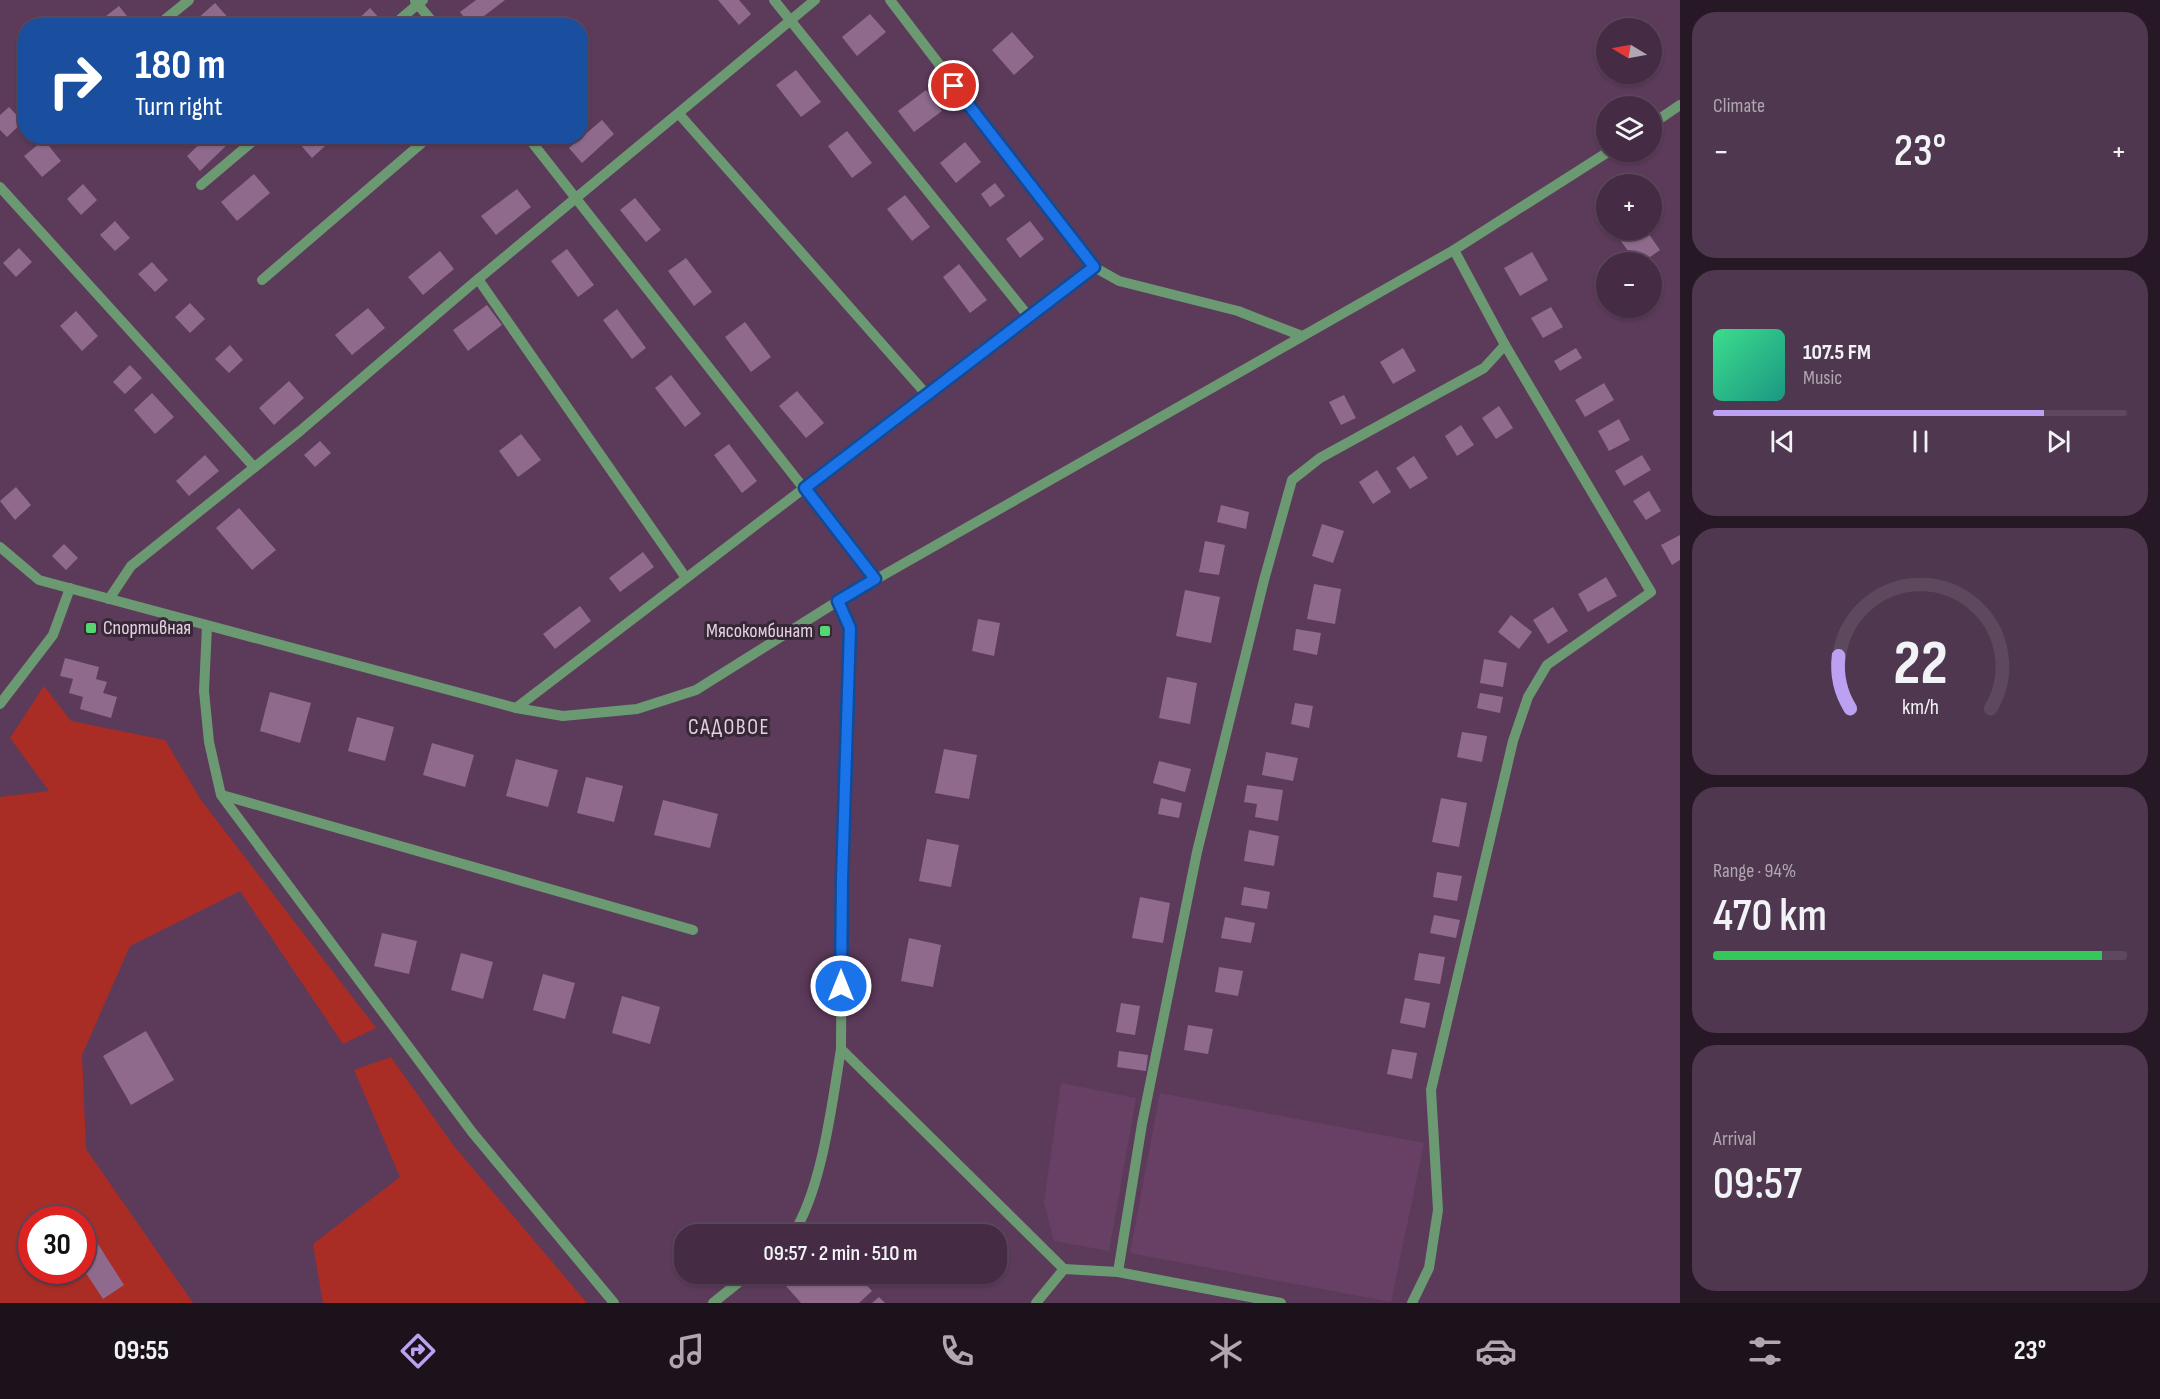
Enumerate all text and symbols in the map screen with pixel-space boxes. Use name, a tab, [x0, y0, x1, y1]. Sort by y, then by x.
north arrow	[1596, 18, 1662, 84]
map controls	[1596, 18, 1662, 318]
text: 180 m	[135, 40, 226, 91]
icon: right	[36, 42, 114, 120]
pin	[928, 60, 979, 111]
icon: arrive	[937, 69, 970, 102]
text: Turn right	[135, 91, 222, 123]
text: Climate	[1713, 94, 1765, 118]
button: layers	[1596, 96, 1662, 162]
text: 23°	[1894, 124, 1946, 179]
text: −	[1713, 132, 1729, 172]
text: +	[2111, 132, 2127, 172]
button: +	[1596, 174, 1662, 240]
button: −	[1596, 252, 1662, 318]
text: 107.5 FM	[1803, 339, 1871, 366]
text: Music	[1803, 366, 1842, 390]
icon: previous	[1766, 425, 1799, 458]
icon: pause	[1904, 425, 1937, 458]
icon: next	[2042, 425, 2075, 458]
place label: Спортивная	[103, 616, 191, 640]
place label: Мясокомбинат	[706, 619, 813, 643]
marker: Спортивная	[84, 621, 98, 635]
marker: Мясокомбинат	[818, 624, 832, 638]
text: 22	[1893, 627, 1947, 702]
text: km/h	[1901, 695, 1939, 720]
district label: САДОВОЕ	[688, 714, 770, 741]
text: Range · 94%	[1713, 859, 1796, 883]
text: 470 km	[1713, 889, 1827, 944]
position arrow	[809, 954, 873, 1018]
text: Arrival	[1713, 1127, 1756, 1151]
text: 09:57	[1713, 1157, 1802, 1212]
speed limit sign: 30	[18, 1206, 96, 1284]
text: 09:57 · 2 min · 510 m	[764, 1240, 917, 1267]
icon: directions	[397, 1330, 439, 1372]
icon: music	[666, 1330, 708, 1372]
icon: phone	[936, 1330, 978, 1372]
icon: climate	[1205, 1330, 1247, 1372]
icon: car	[1475, 1330, 1517, 1372]
icon: filters	[1744, 1330, 1786, 1372]
text: 09:55	[114, 1335, 169, 1367]
text: 23°	[2014, 1335, 2046, 1367]

